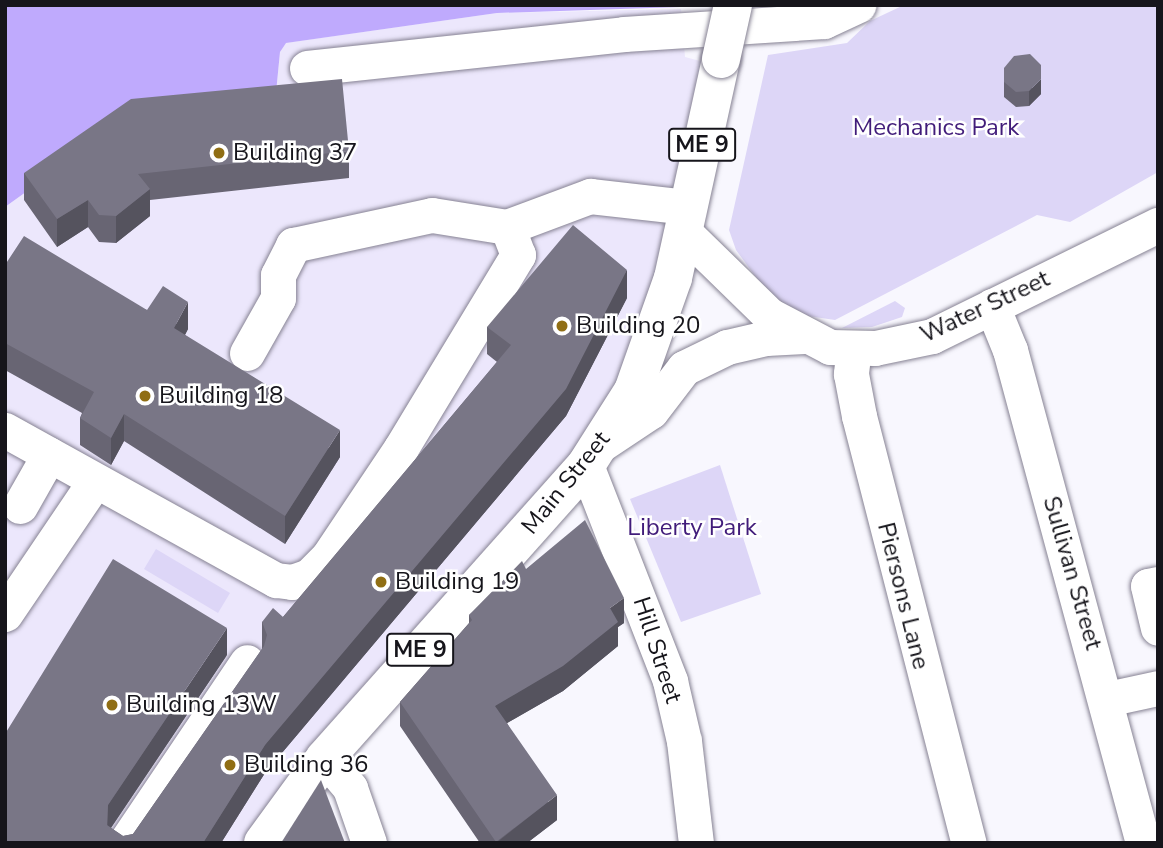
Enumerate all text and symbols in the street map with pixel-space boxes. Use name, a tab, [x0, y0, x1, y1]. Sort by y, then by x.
park label: Mechanics Park	[853, 114, 1019, 142]
road number: ME 9	[667, 126, 737, 164]
place label: Building 37	[233, 139, 357, 167]
marker: Building 37	[211, 145, 227, 161]
street label: Water Street	[916, 265, 1054, 349]
place label: Building 20	[576, 312, 700, 340]
marker: Building 20	[554, 318, 570, 334]
place label: Building 18	[159, 382, 283, 410]
marker: Building 18	[137, 388, 153, 404]
street label: Main Street	[516, 426, 616, 540]
street label: Sullivan Street	[1036, 493, 1108, 653]
park label: Liberty Park	[627, 514, 757, 542]
street label: Piersons Lane	[871, 520, 935, 672]
place label: Building 19	[395, 568, 519, 596]
marker: Building 19	[373, 574, 389, 590]
street label: Hill Street	[626, 593, 688, 707]
road number: ME 9	[385, 630, 455, 670]
place label: Building 13W	[126, 691, 277, 719]
marker: Building 13W	[104, 697, 120, 713]
place label: Building 36	[244, 751, 368, 779]
marker: Building 36	[222, 757, 238, 773]

